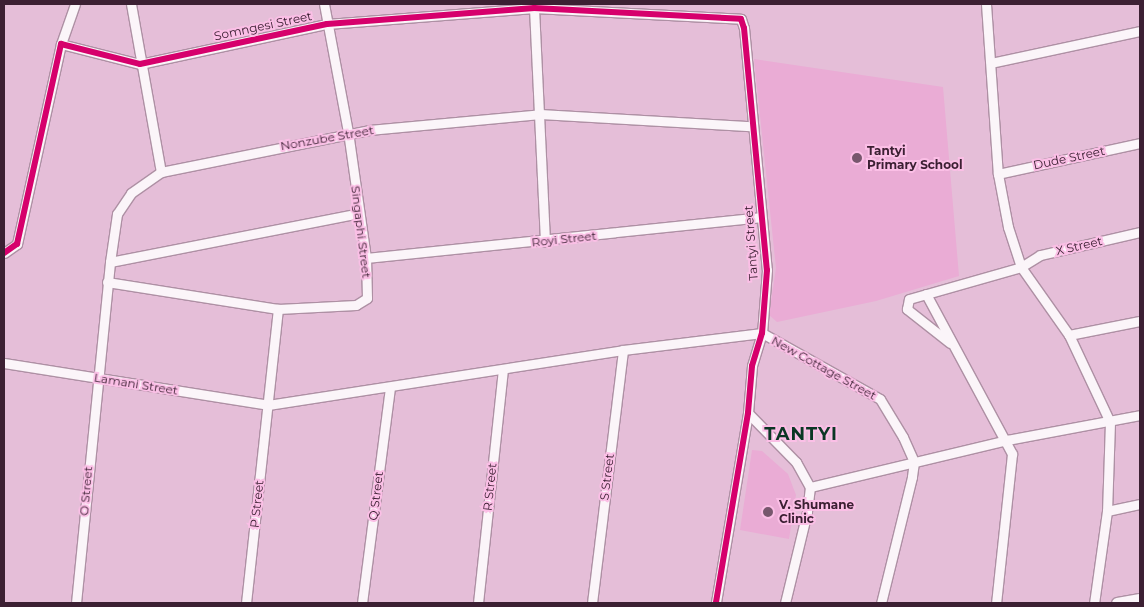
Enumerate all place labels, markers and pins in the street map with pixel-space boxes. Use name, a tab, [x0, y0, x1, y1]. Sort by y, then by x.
place label: Tantyi Primary School	[867, 144, 963, 172]
marker: Tantyi Primary School	[851, 152, 863, 164]
place label: V. Shumane Clinic	[779, 498, 854, 526]
marker: V. Shumane Clinic	[761, 505, 775, 519]

